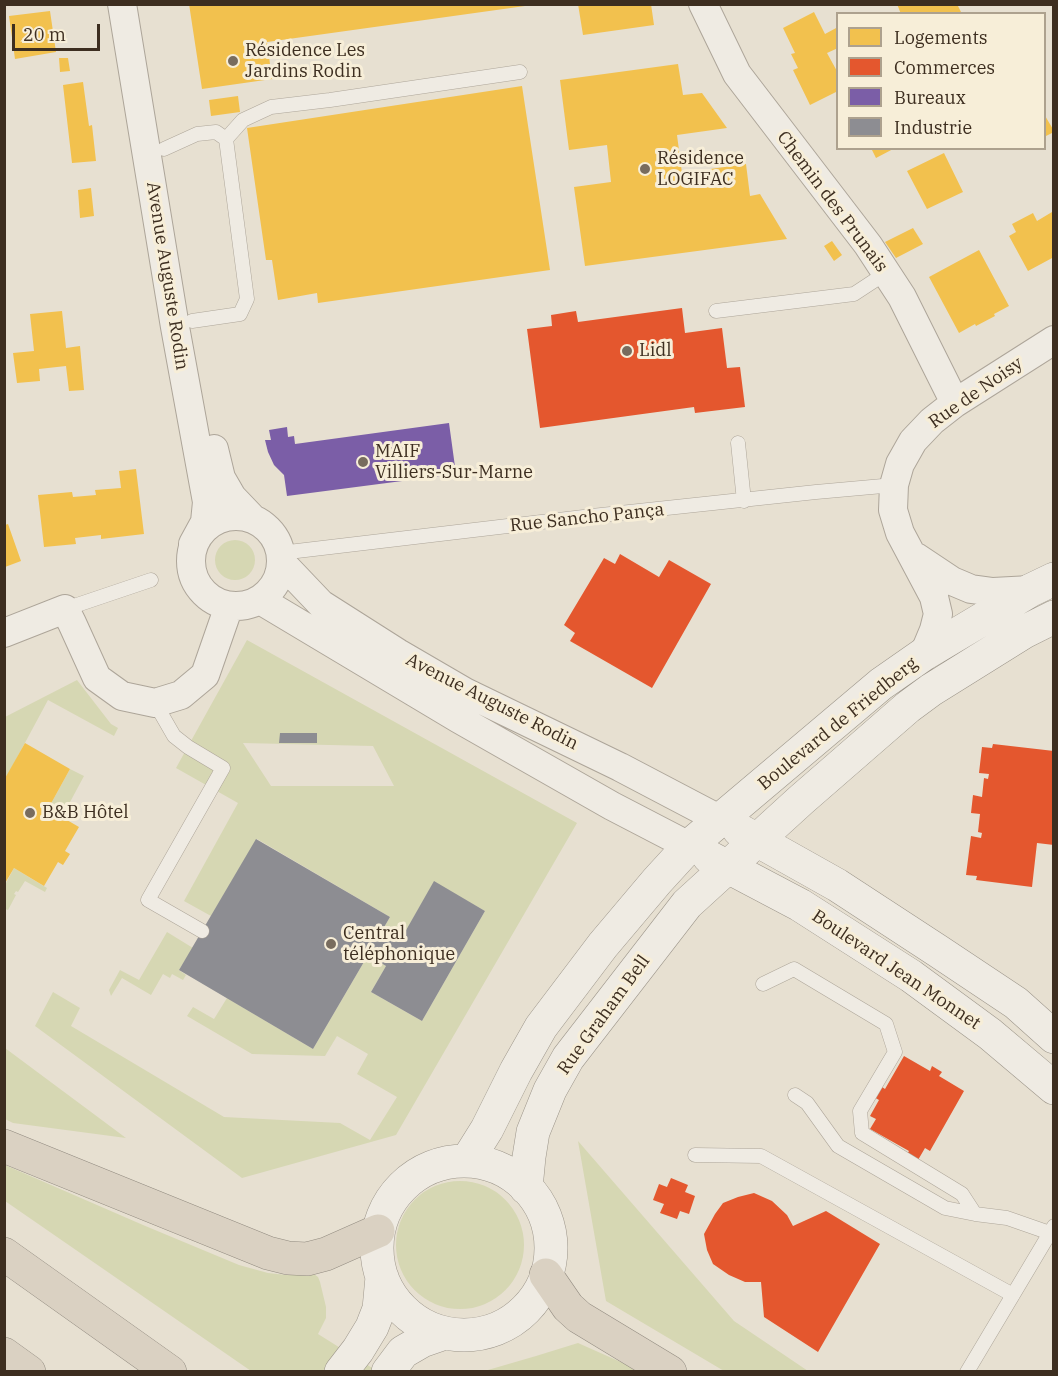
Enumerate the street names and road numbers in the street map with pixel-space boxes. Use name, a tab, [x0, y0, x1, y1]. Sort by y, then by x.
street label: Chemin des Prunais	[772, 127, 892, 277]
street label: Avenue Auguste Rodin	[141, 180, 193, 372]
street label: Rue de Noisy	[925, 353, 1027, 433]
street label: Rue Sancho Pança	[509, 499, 665, 537]
street label: Avenue Auguste Rodin	[402, 649, 582, 755]
street label: Boulevard de Friedberg	[754, 653, 922, 795]
street label: Boulevard Jean Monnet	[807, 905, 985, 1035]
street label: Rue Graham Bell	[553, 951, 655, 1079]

